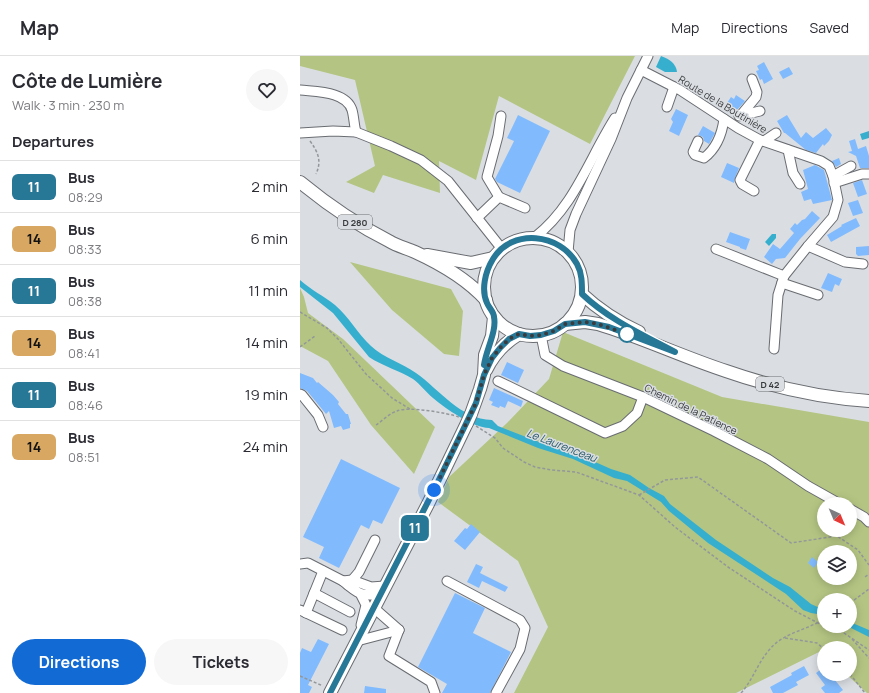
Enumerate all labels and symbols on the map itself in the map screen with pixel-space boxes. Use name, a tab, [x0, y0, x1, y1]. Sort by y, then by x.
street label: Route de la Boutinière	[676, 72, 770, 136]
road number: D 280	[338, 215, 372, 229]
unlabelled marker	[618, 325, 636, 343]
road number: D 42	[756, 377, 784, 391]
street label: Chemin de la Patience	[642, 380, 740, 438]
water label: Le Laurenceau	[525, 425, 601, 466]
your location	[424, 480, 444, 500]
north arrow	[817, 497, 857, 537]
line badge: 11	[397, 515, 433, 541]

